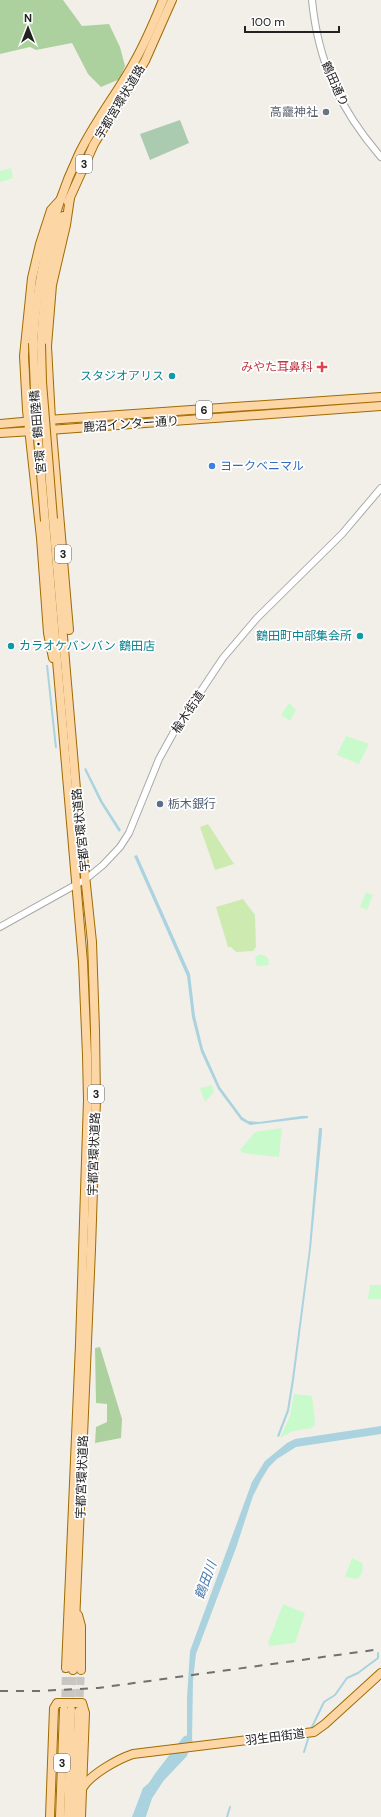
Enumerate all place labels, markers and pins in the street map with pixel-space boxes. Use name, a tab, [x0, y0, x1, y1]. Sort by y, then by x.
place label: 高靇神社	[270, 104, 318, 120]
marker: 高靇神社	[321, 107, 331, 117]
place label: みやた耳鼻科	[241, 359, 313, 375]
marker: みやた耳鼻科	[316, 361, 328, 373]
place label: スタジオアリス	[80, 368, 164, 384]
marker: スタジオアリス	[167, 371, 177, 381]
place label: ヨークベニマル	[220, 458, 304, 474]
marker: ヨークベニマル	[207, 461, 217, 471]
place label: 鶴田町中部集会所	[256, 628, 352, 644]
marker: 鶴田町中部集会所	[355, 631, 365, 641]
place label: カラオケバンバン 鶴田店	[19, 638, 155, 654]
marker: カラオケバンバン 鶴田店	[6, 641, 16, 651]
place label: 栃木銀行	[168, 796, 216, 812]
marker: 栃木銀行	[155, 799, 165, 809]

